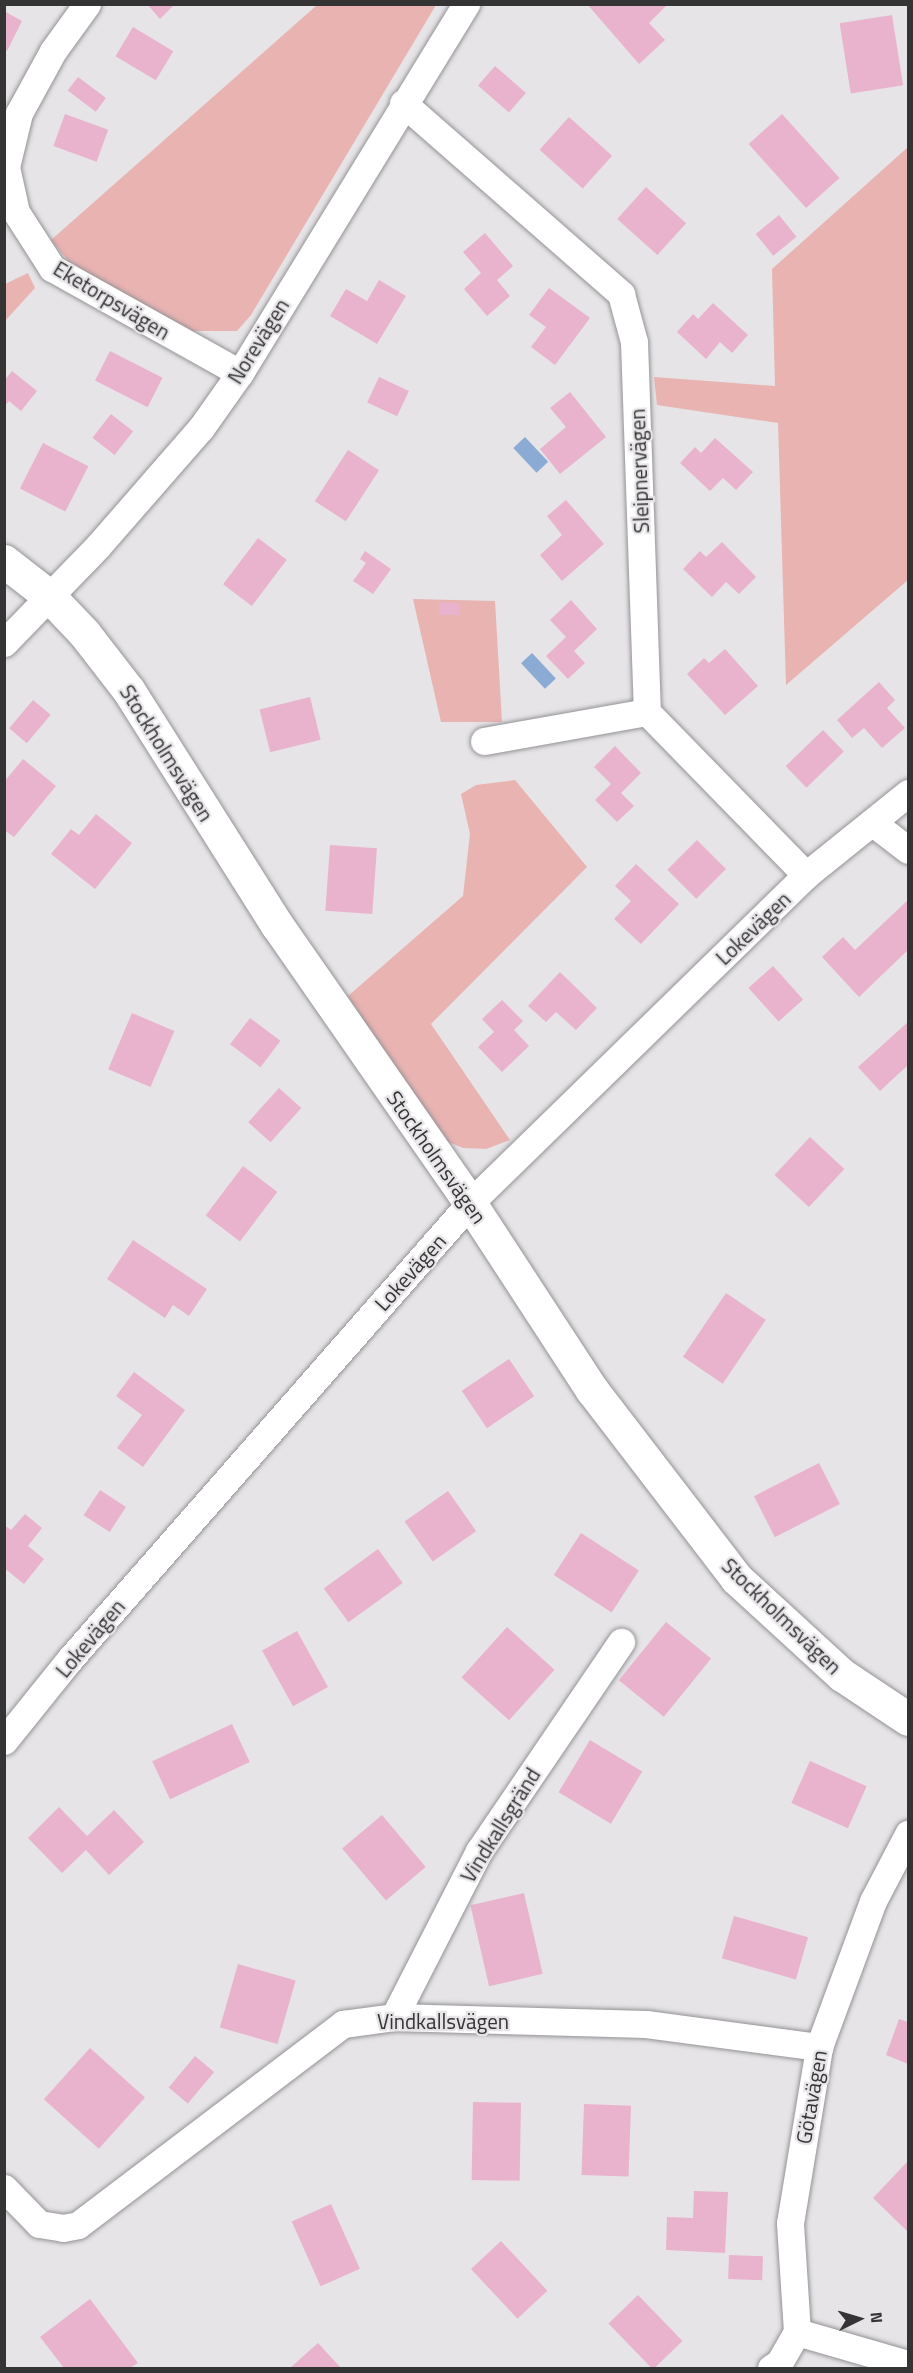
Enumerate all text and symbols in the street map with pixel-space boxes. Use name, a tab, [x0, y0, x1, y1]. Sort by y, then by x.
street label: Eketorpsvägen	[49, 255, 175, 345]
street label: Norevägen	[222, 294, 294, 388]
street label: Sleipnervägen	[624, 408, 654, 534]
street label: Stockholmsvägen	[115, 680, 219, 826]
street label: Lokevägen	[710, 886, 796, 970]
street label: Stockholmsvägen	[382, 1086, 492, 1228]
street label: Lokevägen	[369, 1228, 451, 1316]
street label: Stockholmsvägen	[717, 1553, 847, 1679]
street label: Lokevägen	[50, 1594, 130, 1682]
street label: Vindkallsgränd	[455, 1763, 545, 1887]
street label: Vindkallsvägen	[377, 2008, 509, 2034]
street label: Götavägen	[790, 2048, 832, 2146]
north arrow	[829, 2289, 889, 2349]
text: N	[864, 2311, 889, 2324]

